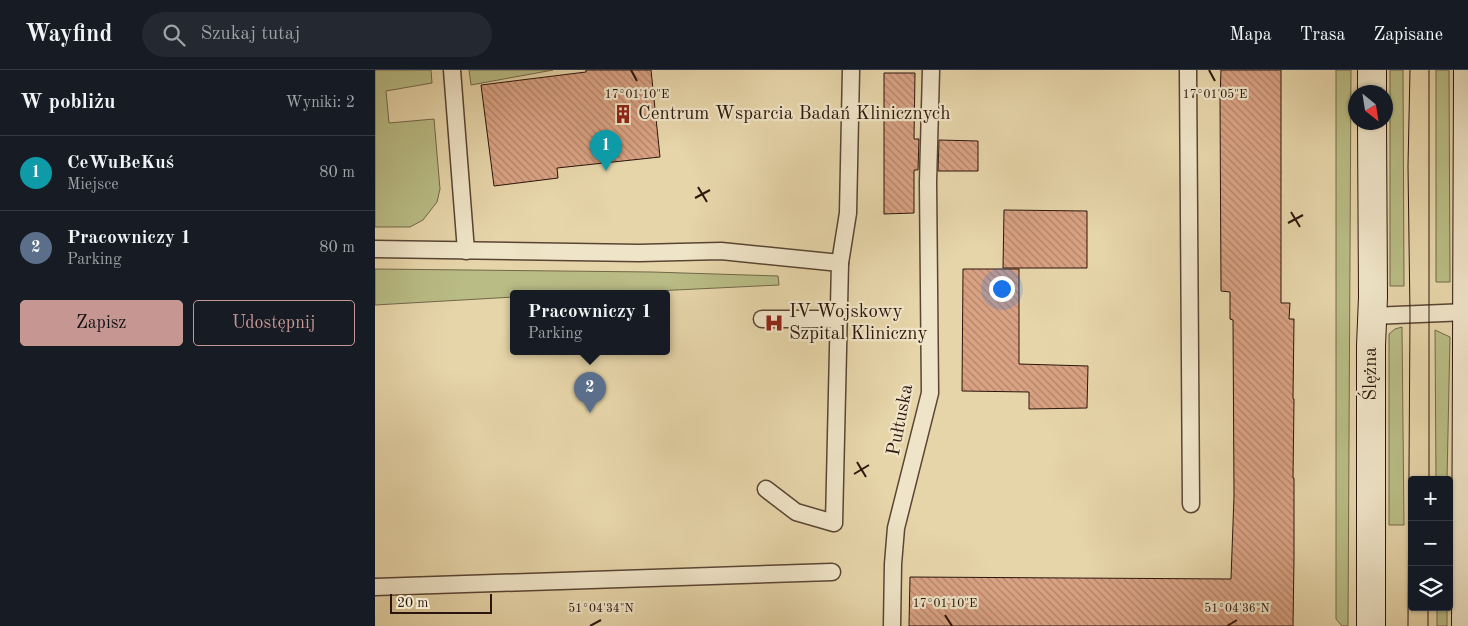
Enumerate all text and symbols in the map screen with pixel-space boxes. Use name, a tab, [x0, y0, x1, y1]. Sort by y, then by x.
search box	[142, 12, 492, 57]
icon: search	[160, 21, 188, 49]
text: Wayfind	[25, 23, 112, 47]
text: Szukaj tutaj	[200, 25, 300, 44]
text: Mapa	[1229, 26, 1272, 44]
text: Trasa	[1300, 26, 1345, 44]
text: Zapisane	[1373, 26, 1443, 44]
north arrow	[1348, 85, 1393, 130]
text: 17°01'05"E	[1183, 88, 1247, 101]
text: 17°01'10"E	[605, 89, 669, 101]
text: W pobliżu	[20, 92, 115, 113]
text: Wyniki: 2	[286, 95, 355, 111]
building icon: Centrum Wsparcia Badań Klinicznych	[612, 103, 634, 125]
place label: Centrum Wsparcia Badań Klinicznych	[638, 105, 950, 124]
pin: 1	[590, 130, 622, 171]
text: CeWuBeKuś	[67, 154, 174, 173]
text: 1	[31, 165, 41, 181]
text: 80 m	[319, 165, 355, 181]
text: Miejsce	[67, 177, 119, 193]
text: Pracowniczy 1	[67, 229, 191, 248]
text: 2	[31, 240, 41, 256]
text: 80 m	[319, 240, 355, 256]
text: Parking	[67, 252, 122, 268]
your location	[989, 276, 1015, 302]
popup	[510, 290, 670, 355]
button: Zapisz	[20, 300, 183, 346]
button: Udostępnij	[193, 300, 355, 346]
text: Pracowniczy 1	[528, 303, 652, 322]
place label: IV Wojskowy Szpital Kliniczny	[789, 303, 928, 344]
hospital icon: IV Wojskowy Szpital Kliniczny	[763, 312, 785, 334]
text: Parking	[528, 326, 582, 342]
street label: Ślężna	[1357, 347, 1381, 401]
pin: 2	[574, 372, 606, 413]
street label: Pułtuska	[885, 382, 917, 457]
map controls	[1408, 476, 1453, 611]
button: +	[1408, 476, 1453, 521]
button: −	[1408, 521, 1453, 566]
button: layers	[1408, 566, 1453, 611]
scale bar	[390, 591, 493, 614]
text: 20 m	[397, 596, 428, 610]
text: 17°01'10"E	[913, 598, 977, 610]
text: 51°04'34"N	[568, 602, 634, 615]
text: 51°04'36"N	[1204, 602, 1270, 615]

